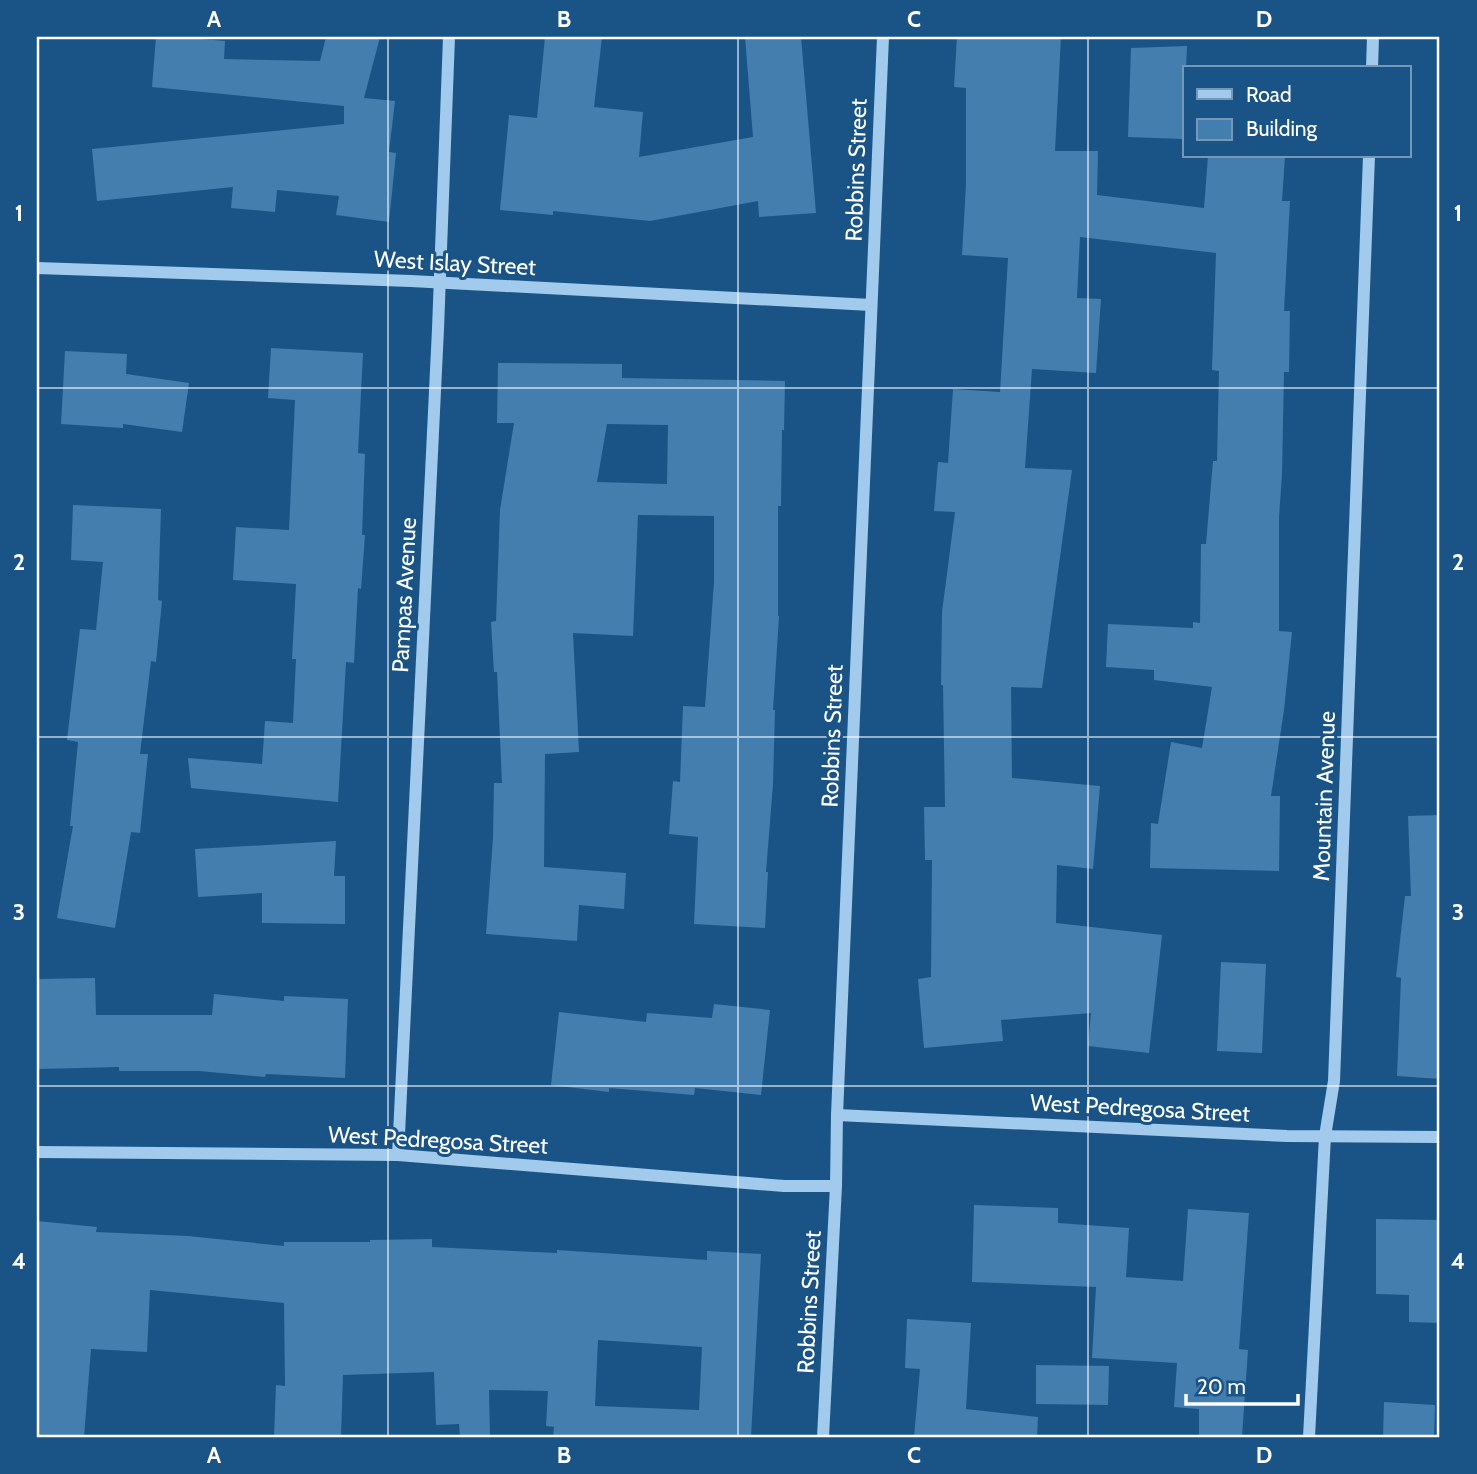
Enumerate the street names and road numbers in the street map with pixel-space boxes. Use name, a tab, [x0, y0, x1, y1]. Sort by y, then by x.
street label: Robbins Street	[840, 98, 872, 242]
street label: West Islay Street	[373, 245, 537, 281]
street label: Pampas Avenue	[386, 516, 422, 673]
street label: Robbins Street	[816, 664, 848, 808]
street label: Mountain Avenue	[1307, 710, 1341, 882]
street label: West Pedregosa Street	[1029, 1088, 1251, 1128]
street label: West Pedregosa Street	[327, 1120, 549, 1160]
street label: Robbins Street	[791, 1230, 827, 1374]

